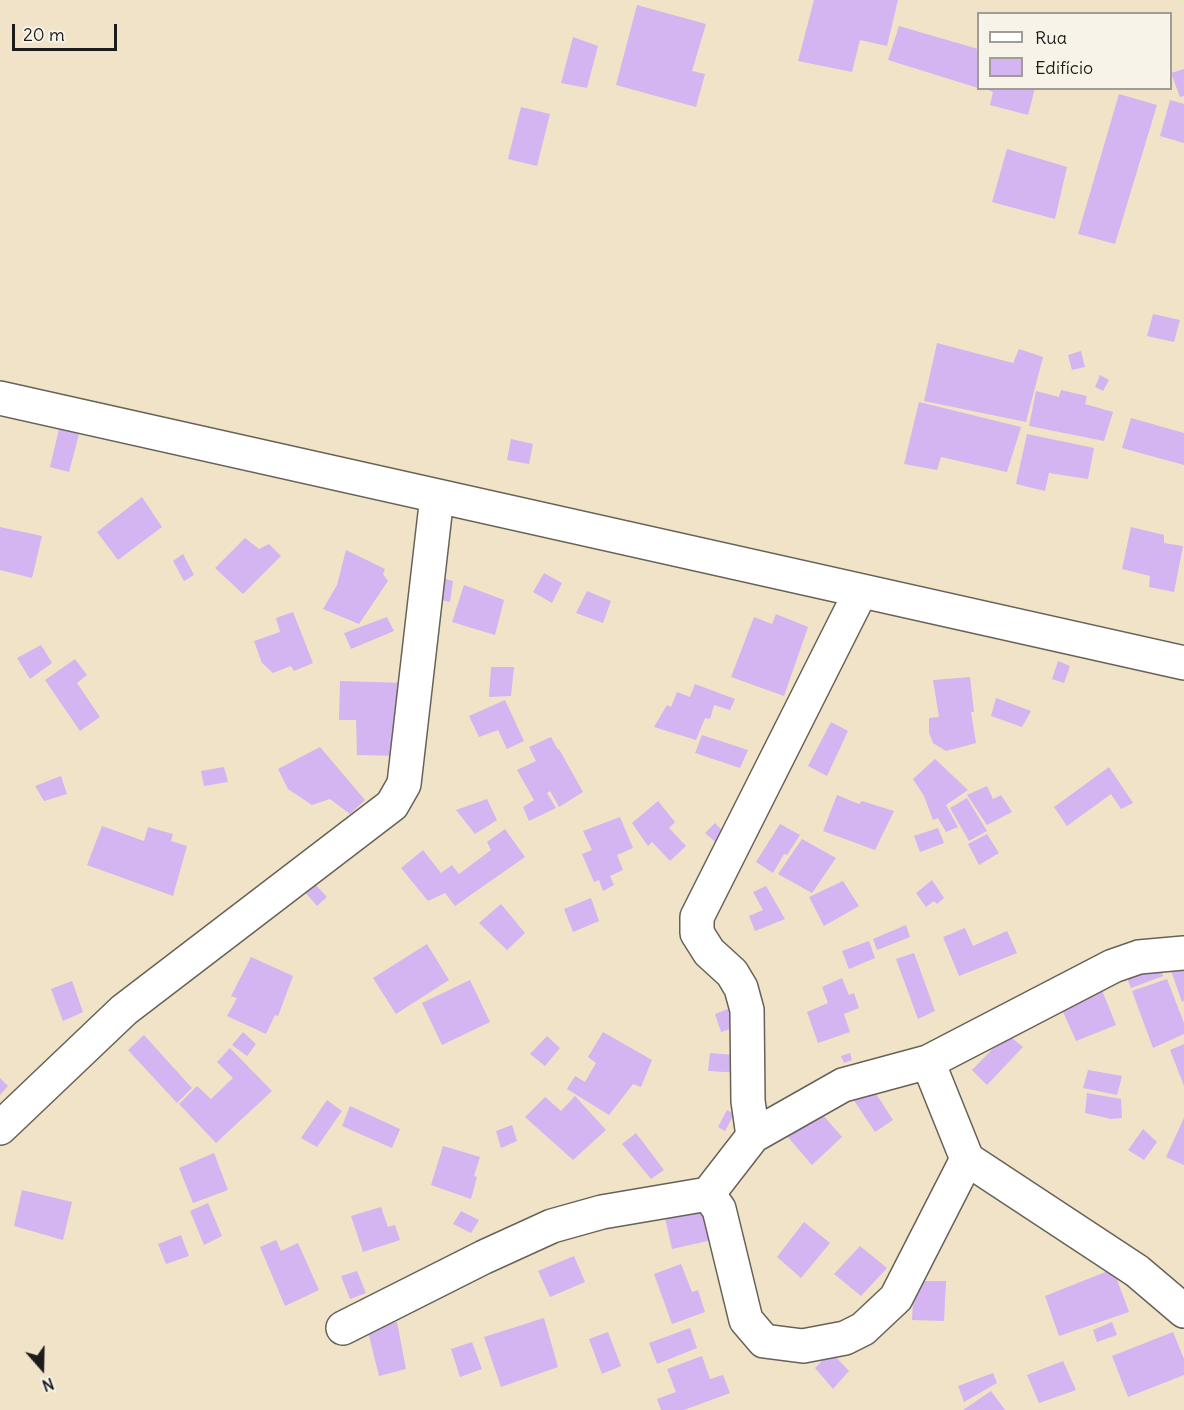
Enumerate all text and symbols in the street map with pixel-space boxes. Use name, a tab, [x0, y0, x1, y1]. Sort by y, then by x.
scale bar	[15, 12, 120, 50]
legend	[977, 12, 1172, 90]
text: 20 m	[23, 23, 65, 46]
text: Rua	[1035, 26, 1067, 49]
text: Edifício	[1035, 56, 1093, 79]
north arrow	[12, 1338, 72, 1398]
text: N	[40, 1374, 57, 1396]

